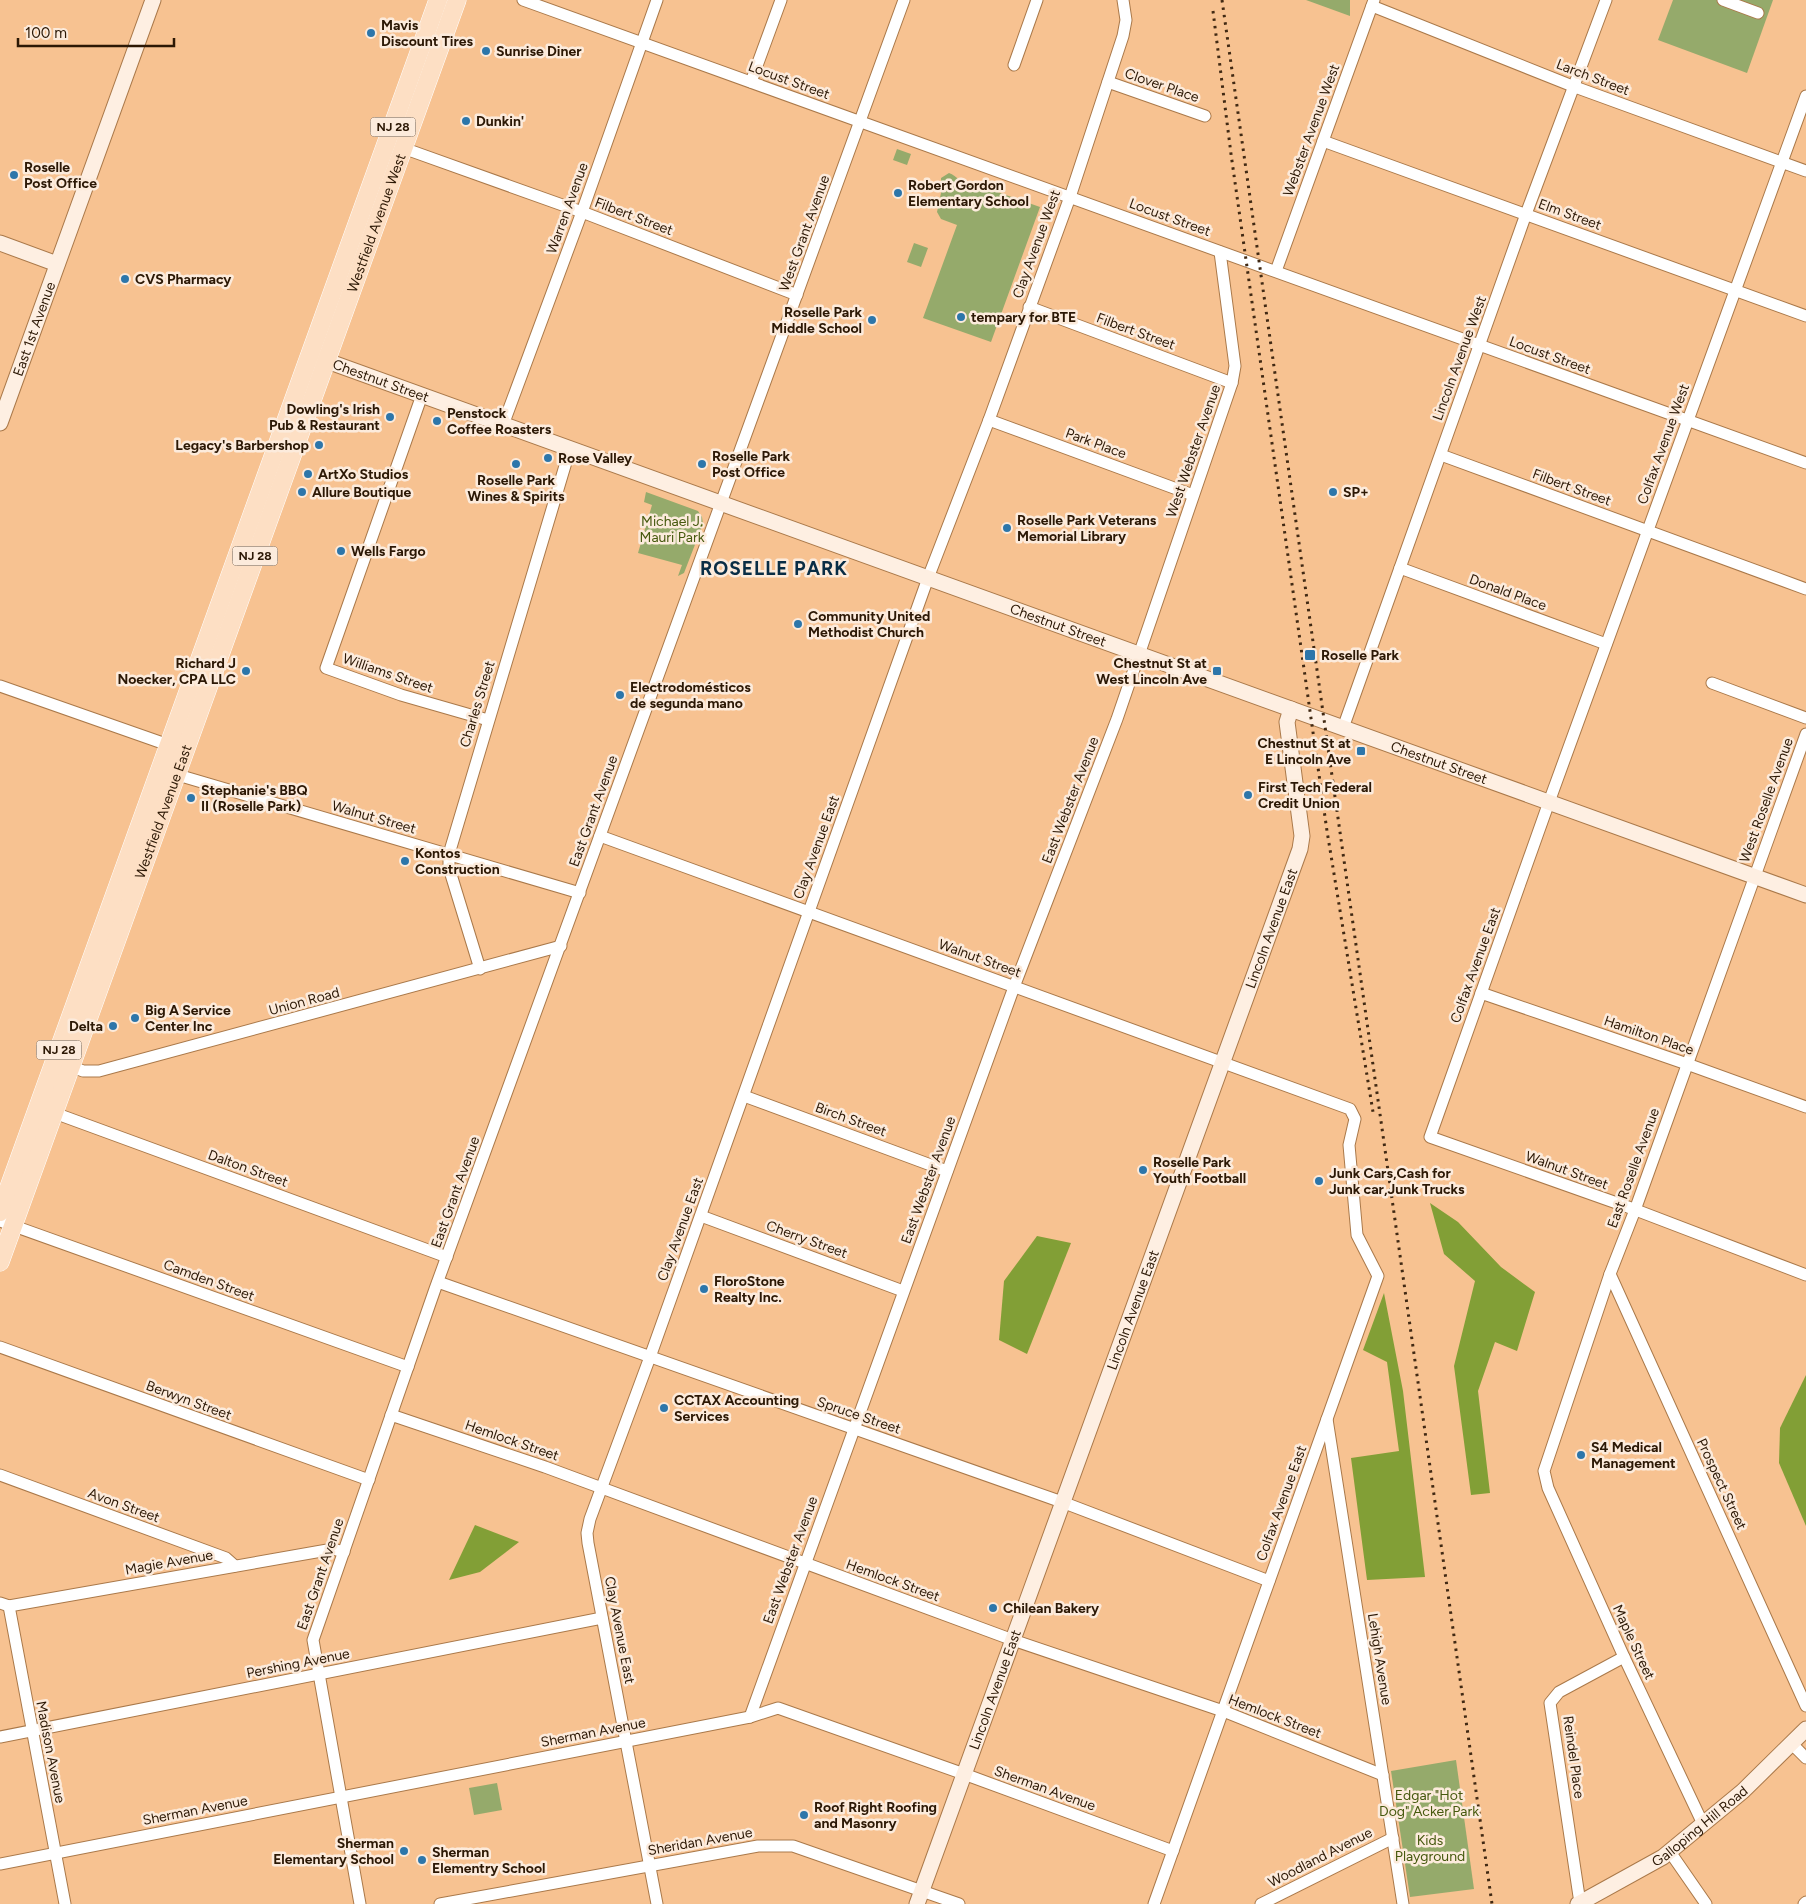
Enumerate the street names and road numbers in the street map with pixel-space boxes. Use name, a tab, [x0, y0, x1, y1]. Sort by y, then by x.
street label: Larch Street	[1554, 56, 1632, 99]
street label: Locust Street	[746, 58, 832, 103]
street label: Webster Avenue West	[1280, 62, 1343, 199]
street label: Clover Place	[1122, 65, 1202, 106]
road number: NJ 28	[370, 118, 416, 136]
street label: Westfield Avenue West	[344, 151, 410, 295]
street label: Warren Avenue	[543, 160, 592, 256]
street label: West Grant Avenue	[776, 173, 833, 294]
street label: Clay Avenue West	[1009, 188, 1064, 301]
street label: Filbert Street	[592, 194, 675, 239]
street label: Locust Street	[1127, 195, 1213, 240]
street label: Elm Street	[1536, 195, 1604, 234]
street label: East 1st Avenue	[10, 279, 59, 379]
street label: Lincoln Avenue West	[1429, 293, 1490, 423]
street label: Filbert Street	[1094, 309, 1177, 354]
street label: Locust Street	[1507, 333, 1593, 378]
street label: Chestnut Street	[330, 356, 431, 406]
street label: West Webster Avenue	[1163, 382, 1224, 520]
street label: Colfax Avenue West	[1634, 382, 1693, 507]
street label: Park Place	[1063, 425, 1129, 462]
street label: Filbert Street	[1530, 465, 1613, 510]
road number: NJ 28	[232, 546, 278, 566]
street label: Donald Place	[1467, 571, 1549, 614]
street label: Chestnut Street	[1008, 600, 1108, 651]
street label: Williams Street	[340, 650, 435, 697]
street label: Charles Street	[456, 659, 499, 750]
street label: East Webster Avenue	[1038, 734, 1103, 866]
street label: West Roselle Avenue	[1736, 735, 1797, 865]
street label: Chestnut Street	[1388, 738, 1489, 788]
street label: Westfield Avenue East	[132, 742, 196, 881]
street label: East Grant Avenue	[565, 753, 622, 869]
street label: Clay Avenue East	[790, 793, 843, 901]
street label: Walnut Street	[330, 797, 418, 838]
street label: Lincoln Avenue East	[1242, 866, 1301, 991]
street label: Colfax Avenue East	[1447, 905, 1504, 1025]
street label: Walnut Street	[936, 936, 1023, 981]
street label: Union Road	[267, 984, 341, 1019]
street label: Hamilton Place	[1602, 1012, 1696, 1059]
road number: NJ 28	[36, 1040, 82, 1060]
street label: Birch Street	[813, 1099, 889, 1140]
street label: East Roselle Avenue	[1604, 1106, 1663, 1230]
street label: East Webster Avenue	[898, 1114, 960, 1246]
street label: East Grant Avenue	[427, 1134, 484, 1250]
street label: Dalton Street	[206, 1146, 290, 1191]
street label: Walnut Street	[1523, 1148, 1610, 1193]
street label: Clay Avenue East	[654, 1175, 707, 1283]
street label: Cherry Street	[764, 1217, 850, 1262]
street label: Lincoln Avenue East	[1104, 1248, 1163, 1372]
street label: Camden Street	[161, 1256, 257, 1305]
street label: Berwyn Street	[144, 1377, 234, 1424]
street label: Spruce Street	[815, 1393, 903, 1438]
street label: Hemlock Street	[463, 1416, 561, 1465]
street label: Prospect Street	[1693, 1436, 1750, 1533]
street label: Colfax Avenue East	[1253, 1443, 1310, 1563]
street label: Avon Street	[86, 1485, 162, 1526]
street label: East Webster Avenue	[760, 1494, 822, 1626]
street label: East Grant Avenue	[293, 1516, 348, 1632]
street label: Magie Avenue	[124, 1546, 215, 1579]
street label: Hemlock Street	[844, 1556, 942, 1605]
street label: Clay Avenue East	[601, 1575, 638, 1685]
street label: Maple Street	[1609, 1602, 1658, 1682]
street label: Lehigh Avenue	[1364, 1612, 1395, 1707]
street label: Lincoln Avenue East	[966, 1627, 1025, 1752]
street label: Pershing Avenue	[245, 1645, 351, 1682]
street label: Hemlock Street	[1226, 1691, 1324, 1742]
street label: Madison Avenue	[32, 1700, 69, 1805]
street label: Sherman Avenue	[539, 1714, 647, 1751]
street label: Reindel Place	[1559, 1715, 1588, 1800]
street label: Sherman Avenue	[992, 1762, 1098, 1815]
street label: Galloping Hill Road	[1649, 1783, 1751, 1870]
street label: Sherman Avenue	[141, 1792, 249, 1829]
street label: Sheridan Avenue	[646, 1824, 754, 1859]
street label: Woodland Avenue	[1265, 1824, 1375, 1891]

